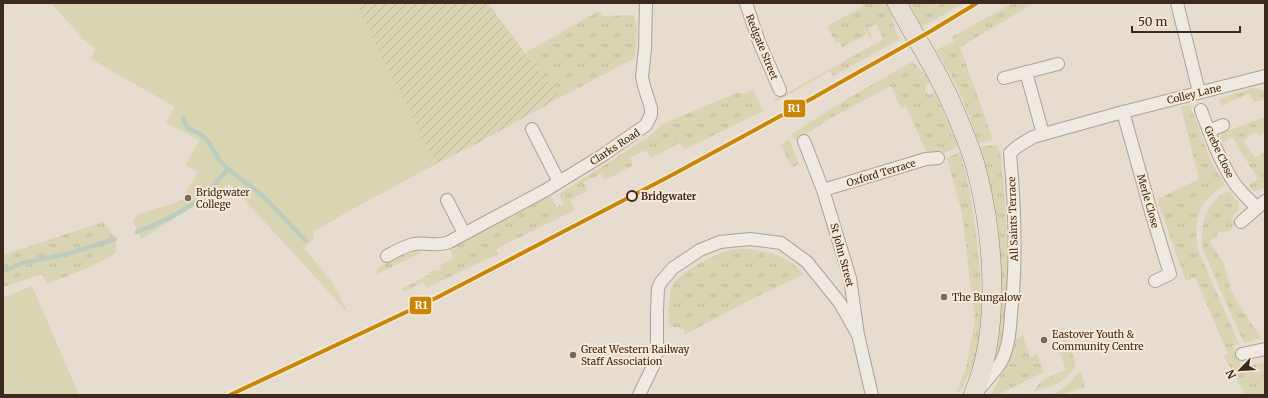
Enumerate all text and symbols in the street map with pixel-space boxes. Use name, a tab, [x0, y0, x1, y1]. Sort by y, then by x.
scale bar	[1132, 8, 1240, 34]
street label: Redgate Street	[743, 12, 781, 82]
text: 50 m	[1138, 14, 1167, 29]
street label: Colley Lane	[1166, 81, 1222, 107]
line badge: R1	[783, 99, 806, 118]
text: R1	[788, 101, 800, 115]
street label: Grebe Close	[1201, 124, 1237, 180]
street label: Clarks Road	[588, 126, 642, 168]
street label: Oxford Terrace	[845, 156, 917, 190]
street label: Merle Close	[1134, 173, 1162, 229]
street label: All Saints Terrace	[1005, 177, 1021, 262]
place label: Bridgwater College	[196, 186, 250, 211]
marker: Bridgwater	[626, 190, 638, 202]
place label: Bridgwater	[641, 190, 697, 203]
marker: Bridgwater College	[183, 193, 193, 203]
street label: St John Street	[827, 222, 857, 288]
place label: The Bungalow	[952, 291, 1022, 304]
marker: The Bungalow	[939, 292, 949, 302]
line badge: R1	[409, 296, 432, 315]
text: R1	[415, 298, 427, 312]
place label: Eastover Youth & Community Centre	[1052, 328, 1143, 353]
marker: Eastover Youth & Community Centre	[1039, 335, 1049, 345]
place label: Great Western Railway Staff Association	[581, 343, 689, 368]
marker: Great Western Railway Staff Association	[568, 350, 578, 360]
north arrow	[1220, 350, 1260, 390]
text: N	[1223, 367, 1239, 381]

